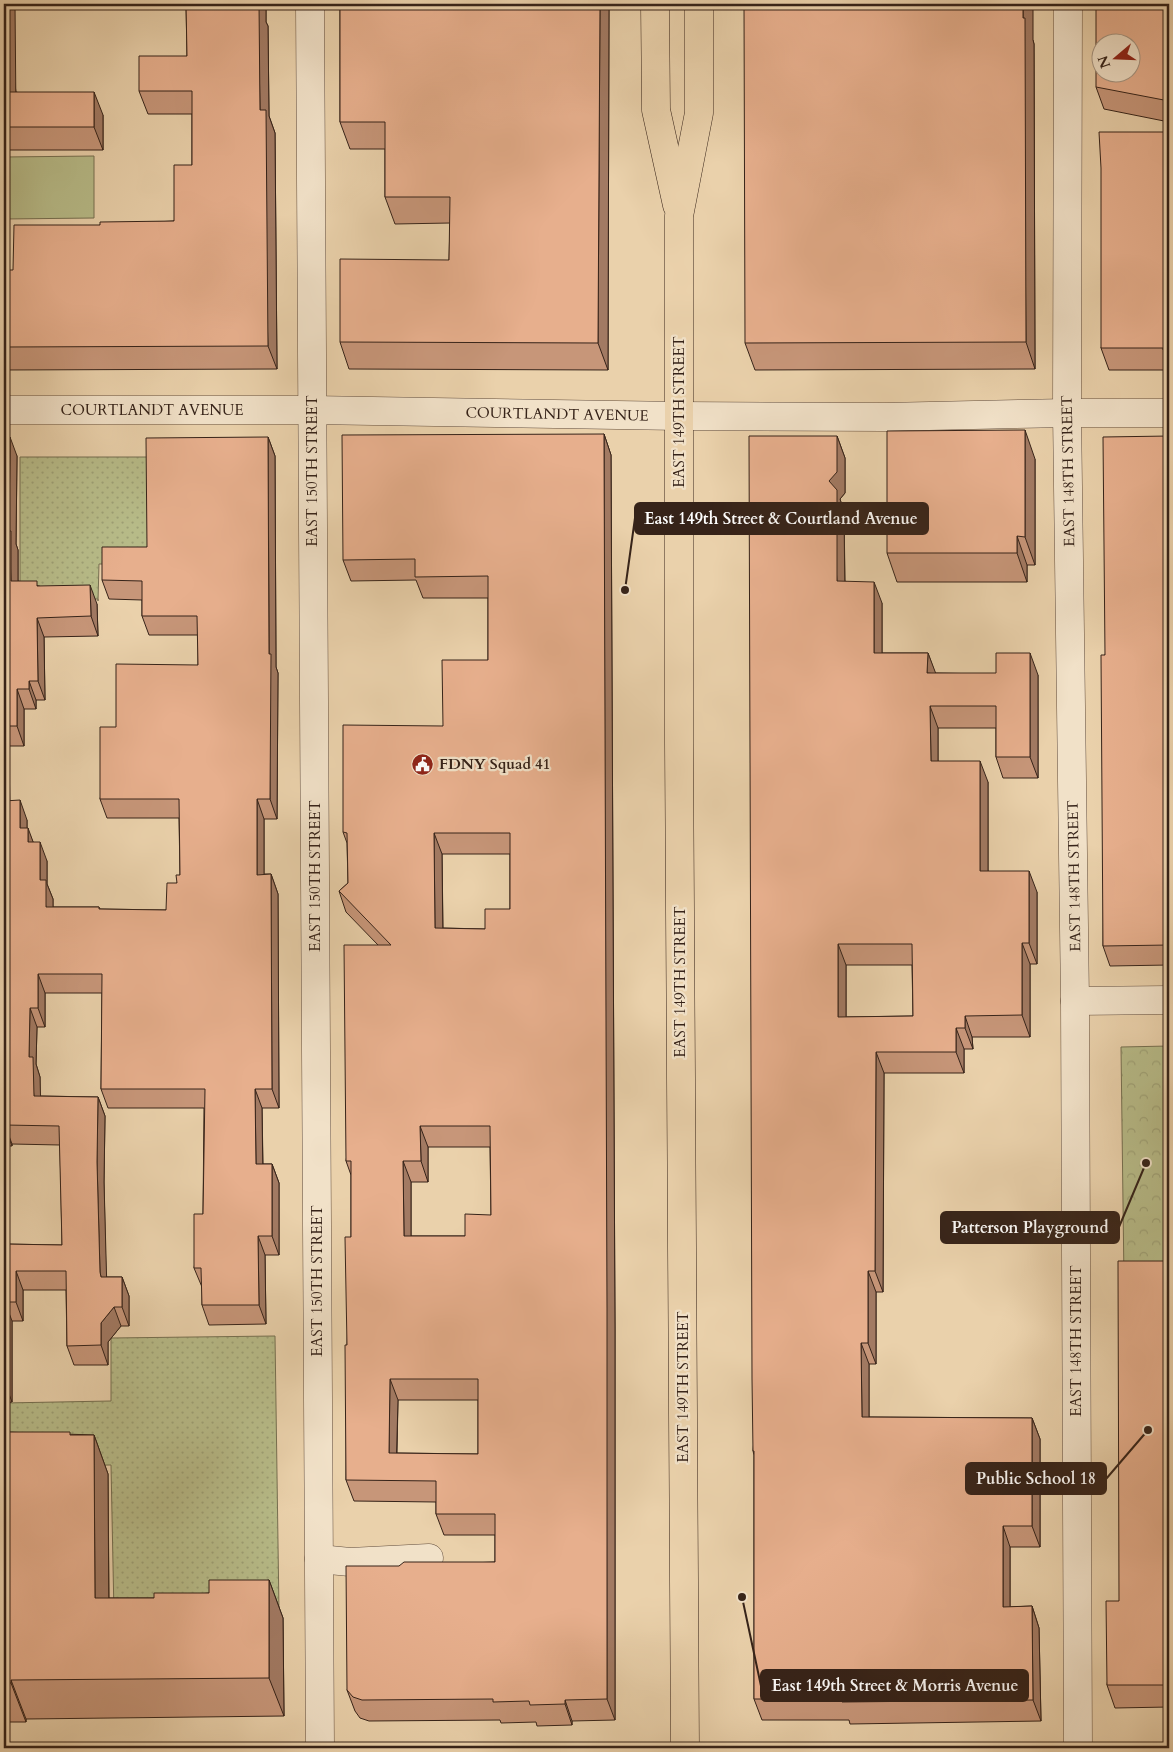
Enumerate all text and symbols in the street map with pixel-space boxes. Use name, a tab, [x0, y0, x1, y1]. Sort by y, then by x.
north arrow	[1090, 32, 1140, 82]
text: N	[1093, 53, 1115, 71]
street label: EAST 149TH STREET	[669, 336, 689, 488]
street label: EAST 150TH STREET	[302, 395, 322, 547]
street label: EAST 148TH STREET	[1057, 395, 1079, 547]
street label: COURTLANDT AVENUE	[60, 400, 244, 420]
street label: COURTLANDT AVENUE	[465, 402, 649, 426]
callout: East 149th Street & Courtland Avenue	[635, 503, 928, 534]
text: East 149th Street & Courtland Avenue	[644, 508, 918, 530]
public building icon: FDNY Squad 41	[411, 752, 435, 776]
place label: FDNY Squad 41	[439, 754, 550, 774]
street label: EAST 150TH STREET	[305, 800, 325, 952]
street label: EAST 148TH STREET	[1063, 800, 1085, 952]
street label: EAST 149TH STREET	[670, 906, 690, 1058]
street label: EAST 150TH STREET	[307, 1205, 327, 1357]
callout: Patterson Playground	[941, 1212, 1119, 1243]
text: Patterson Playground	[951, 1217, 1109, 1239]
street label: EAST 148TH STREET	[1066, 1265, 1086, 1417]
street label: EAST 149TH STREET	[673, 1311, 693, 1463]
callout: Public School 18	[966, 1463, 1106, 1494]
text: Public School 18	[976, 1468, 1096, 1490]
callout: East 149th Street & Morris Avenue	[761, 1670, 1028, 1701]
text: East 149th Street & Morris Avenue	[772, 1675, 1019, 1697]

